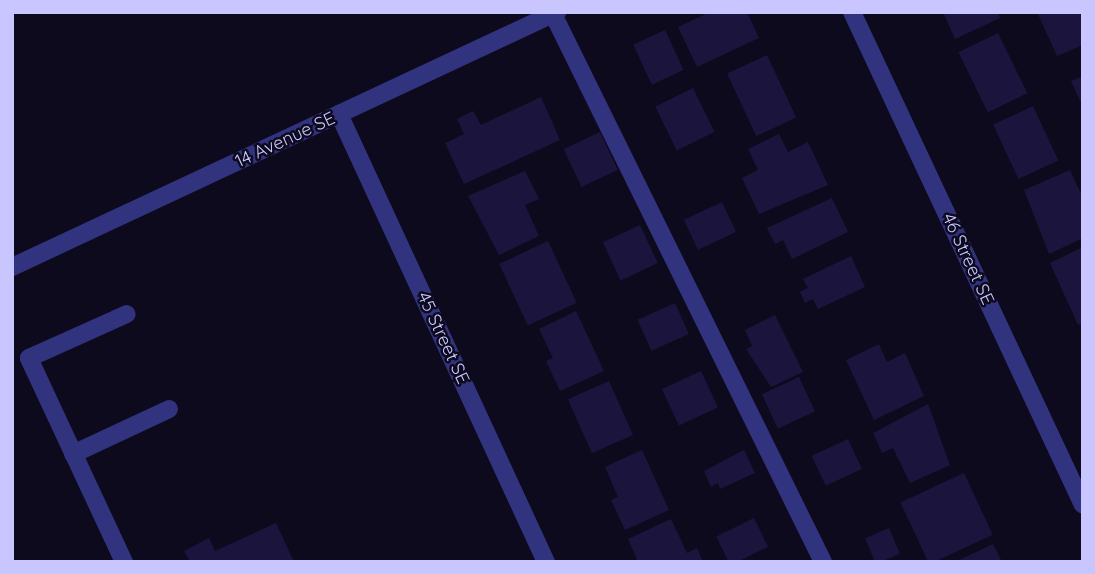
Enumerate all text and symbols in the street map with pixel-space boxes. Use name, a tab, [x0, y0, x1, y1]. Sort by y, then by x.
street label: 14 Avenue SE	[232, 107, 338, 173]
street label: 46 Street SE	[937, 210, 999, 308]
street label: 45 Street SE	[412, 289, 474, 387]

